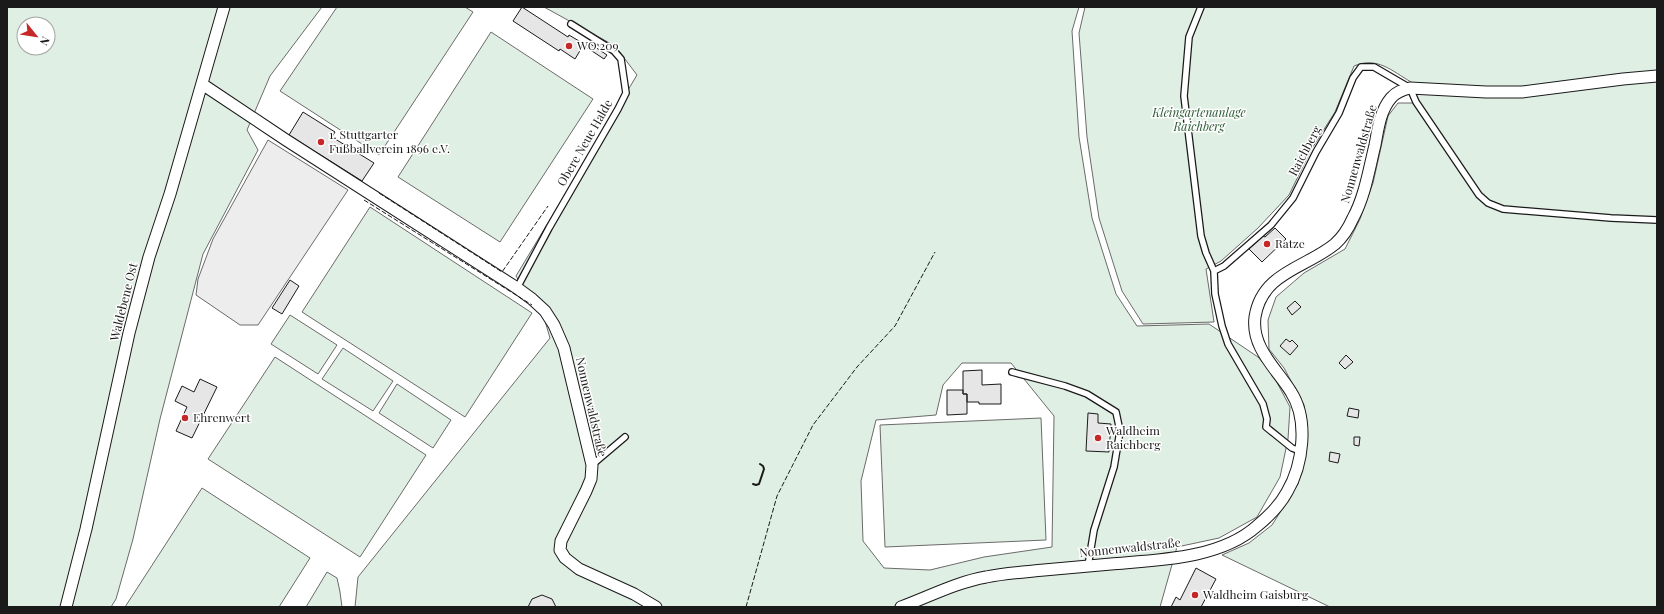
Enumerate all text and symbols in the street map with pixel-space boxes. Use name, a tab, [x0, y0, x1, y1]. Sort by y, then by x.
north arrow	[16, 16, 56, 56]
text: N	[37, 34, 54, 48]
place label: WO 209	[576, 37, 619, 53]
marker: WO 209	[564, 41, 574, 51]
street label: Obere Neue Halde	[553, 96, 615, 189]
street label: Nonnenwaldstraße	[1336, 103, 1380, 205]
park label: Kleingartenanlage Raichberg	[1151, 104, 1246, 134]
street label: Raichberg	[1284, 122, 1324, 178]
place label: 1. Stuttgarter Fußballverein 1896 e.V.	[329, 126, 450, 156]
marker: 1. Stuttgarter Fußballverein 1896 e.V.	[316, 137, 326, 147]
place label: Ratze	[1275, 235, 1305, 251]
marker: Ratze	[1262, 239, 1272, 249]
street label: Waldebene Ost	[105, 260, 141, 344]
street label: Nonnenwaldstraße	[573, 355, 611, 458]
place label: Ehrenwert	[193, 409, 251, 425]
marker: Ehrenwert	[180, 413, 190, 423]
place label: Waldheim Raichberg	[1105, 422, 1161, 452]
marker: Waldheim Raichberg	[1093, 433, 1103, 443]
street label: Nonnenwaldstraße	[1078, 534, 1181, 560]
place label: Waldheim Gaisburg	[1202, 586, 1309, 602]
marker: Waldheim Gaisburg	[1190, 590, 1200, 600]

